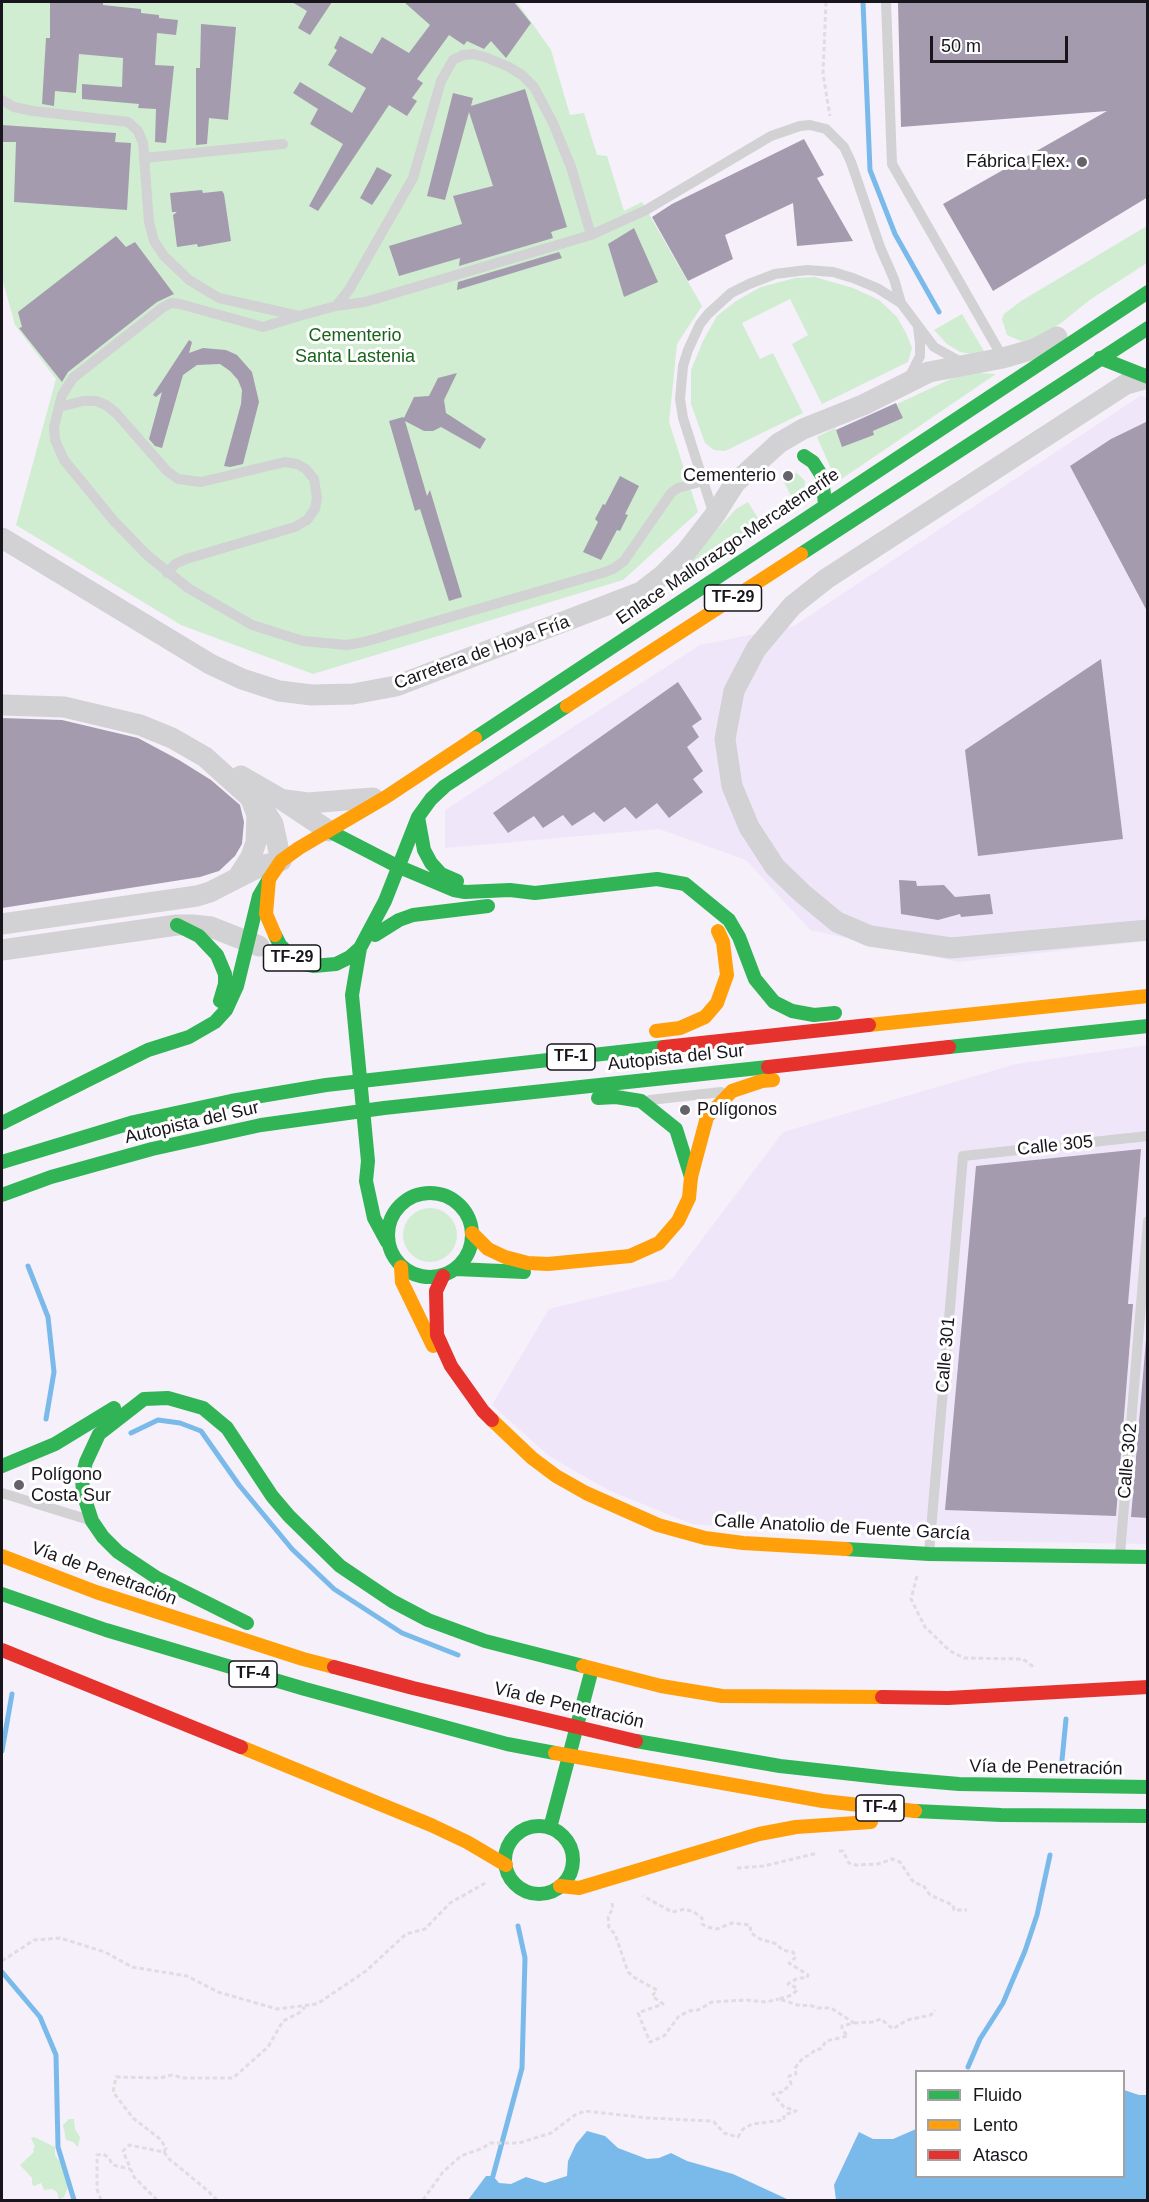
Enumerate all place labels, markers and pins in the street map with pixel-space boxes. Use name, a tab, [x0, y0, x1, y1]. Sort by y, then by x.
place label: Fábrica Flex.	[966, 151, 1070, 173]
marker: Fábrica Flex.	[1075, 155, 1089, 169]
place label: Cementerio	[683, 465, 776, 487]
marker: Cementerio	[781, 469, 795, 483]
place label: Polígonos	[697, 1099, 777, 1121]
marker: Polígonos	[678, 1103, 692, 1117]
place label: Polígono Costa Sur	[31, 1464, 111, 1506]
marker: Polígono Costa Sur	[12, 1478, 26, 1492]

